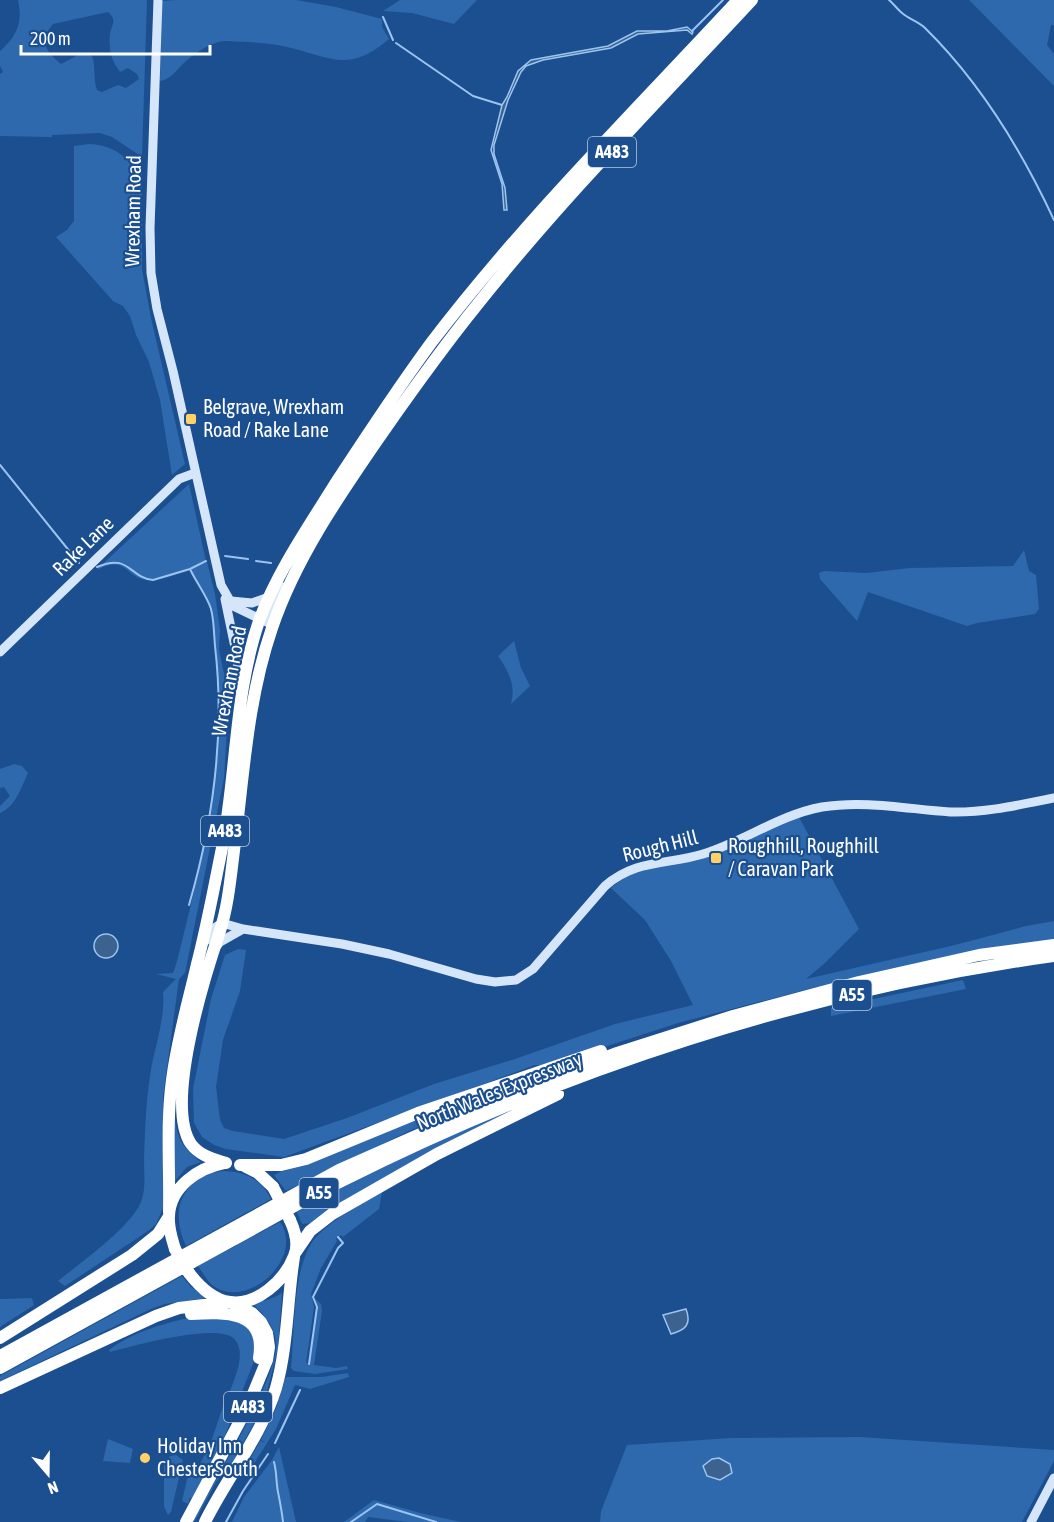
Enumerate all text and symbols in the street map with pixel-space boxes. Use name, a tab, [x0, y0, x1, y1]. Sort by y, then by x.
scale bar	[21, 18, 210, 56]
text: 200 m	[30, 28, 71, 49]
road number: A483	[588, 137, 636, 167]
street label: Wrexham Road	[120, 155, 145, 267]
place label: Belgrave, Wrexham Road / Rake Lane	[203, 395, 344, 441]
marker: Belgrave, Wrexham Road / Rake Lane	[184, 412, 198, 426]
street label: Rake Lane	[48, 511, 118, 580]
street label: Wrexham Road	[207, 624, 250, 738]
road number: A483	[201, 816, 249, 846]
street label: Rough Hill	[620, 825, 701, 866]
place label: Roughhill, Roughhill / Caravan Park	[728, 834, 880, 880]
marker: Roughhill, Roughhill / Caravan Park	[709, 851, 723, 865]
road number: A55	[832, 980, 872, 1010]
street label: North Wales Expressway	[413, 1047, 585, 1134]
road number: A55	[300, 1178, 338, 1208]
road number: A483	[224, 1392, 272, 1422]
place label: Holiday Inn Chester South	[157, 1434, 258, 1480]
north arrow	[18, 1444, 78, 1504]
marker: Holiday Inn Chester South	[138, 1451, 152, 1465]
text: N	[46, 1478, 61, 1498]

